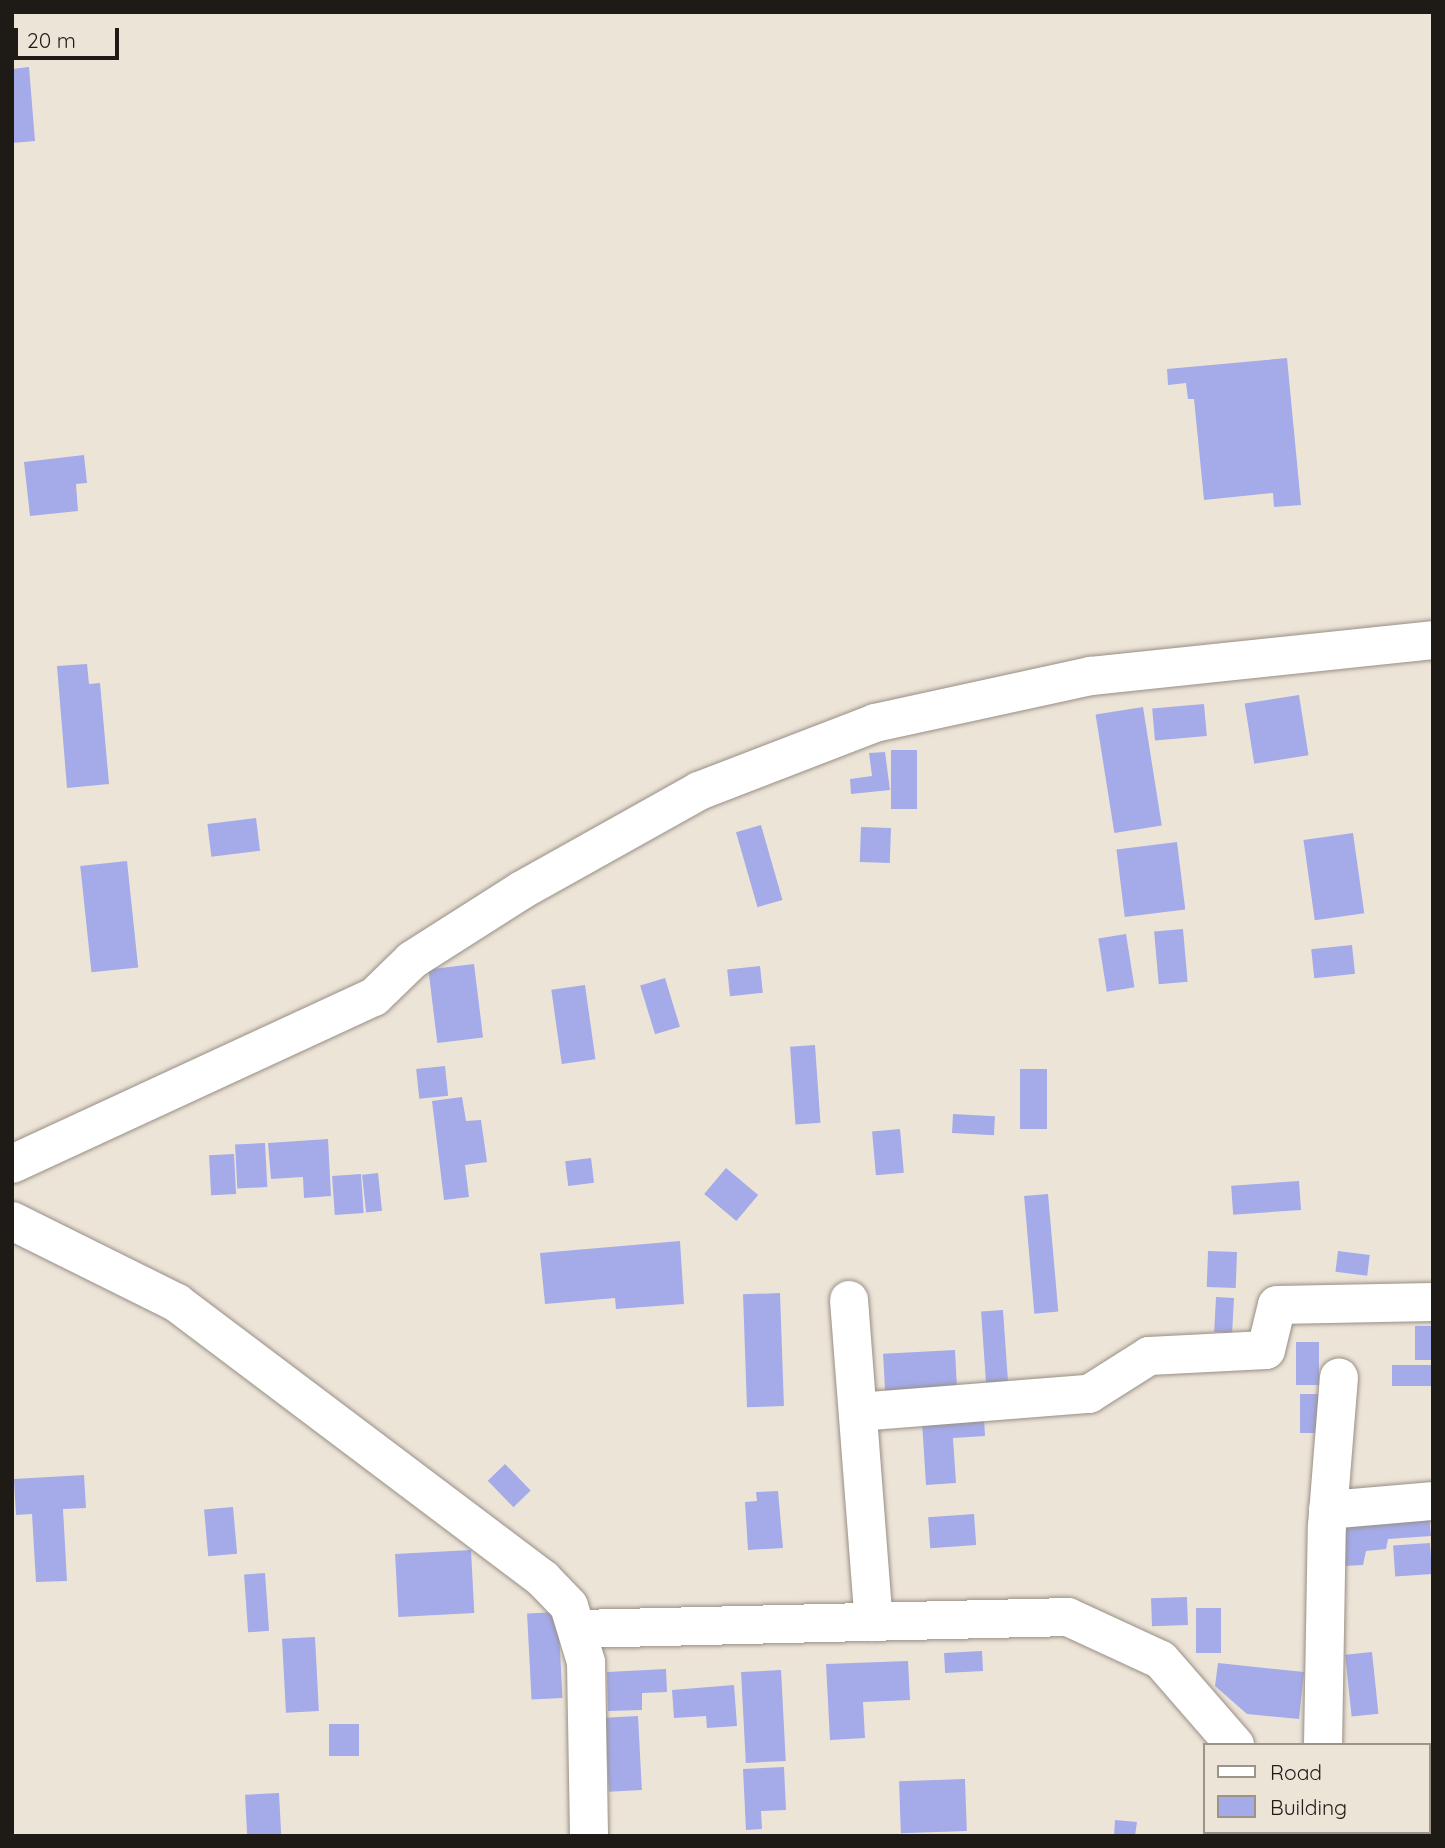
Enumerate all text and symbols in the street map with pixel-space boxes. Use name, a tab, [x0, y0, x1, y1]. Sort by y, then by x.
scale bar	[18, 14, 122, 58]
text: 20 m	[27, 27, 76, 53]
legend	[1204, 1743, 1431, 1834]
text: Road	[1270, 1759, 1322, 1785]
text: Building	[1270, 1794, 1347, 1820]

